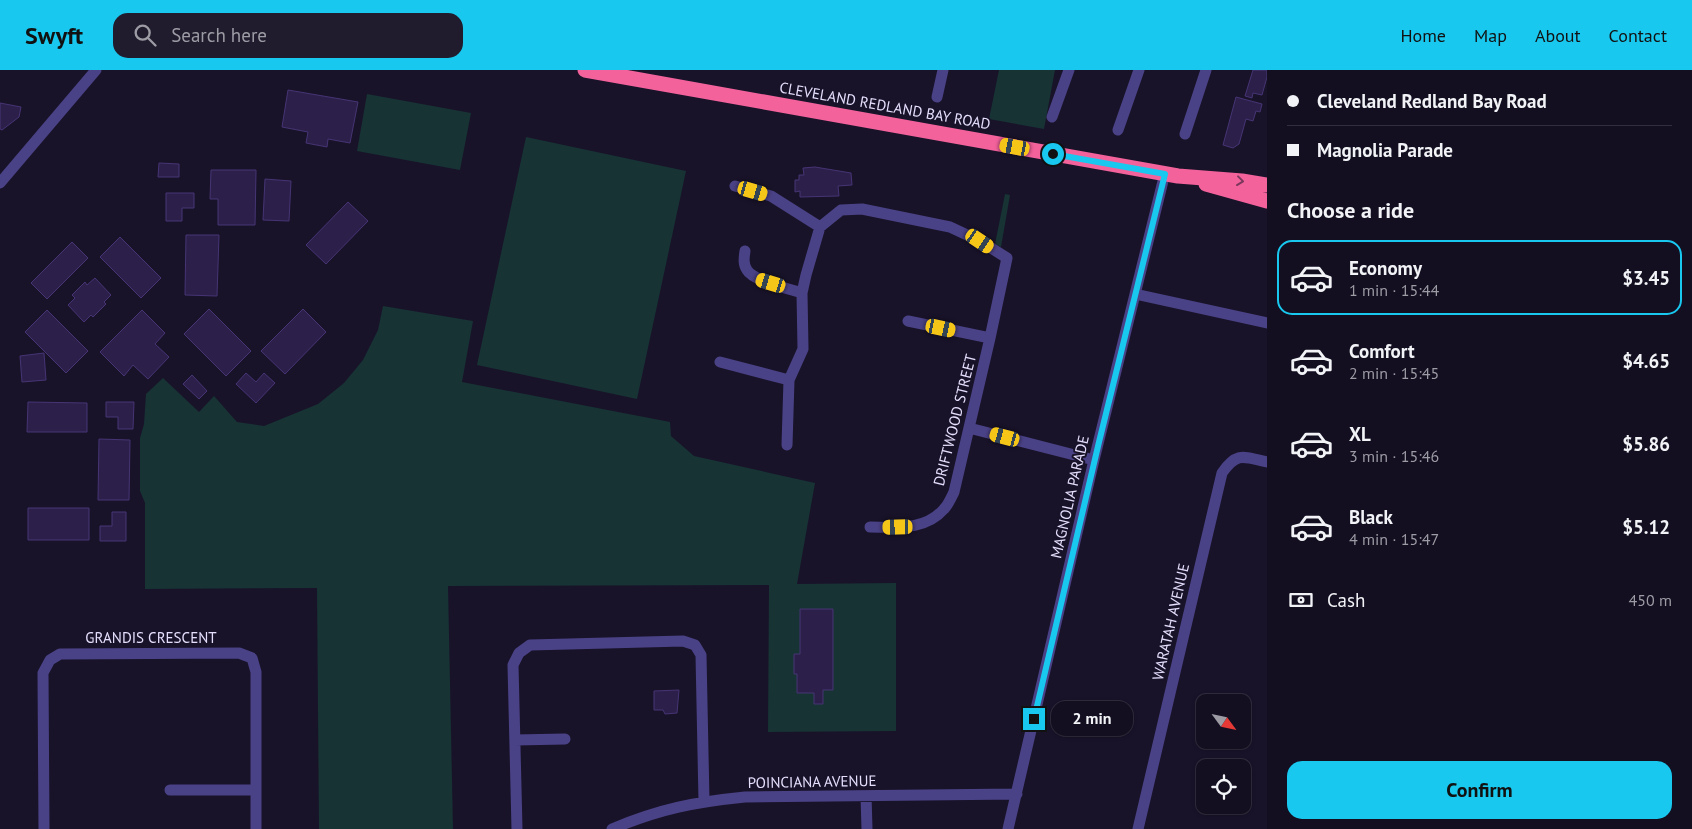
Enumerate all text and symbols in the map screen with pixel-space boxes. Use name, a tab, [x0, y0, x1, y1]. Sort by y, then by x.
search box	[113, 13, 463, 58]
text: Swyft	[25, 20, 83, 51]
icon: search	[131, 21, 159, 49]
text: Search here	[171, 23, 267, 47]
text: Home	[1400, 24, 1446, 47]
text: Map	[1474, 24, 1507, 47]
text: About	[1535, 24, 1581, 47]
text: Contact	[1609, 24, 1667, 47]
street label: CLEVELAND REDLAND BAY ROAD	[778, 78, 992, 133]
text: Cleveland Redland Bay Road	[1317, 89, 1547, 113]
car	[998, 137, 1031, 157]
text: Magnolia Parade	[1317, 138, 1453, 162]
route start	[1042, 143, 1064, 165]
one-way arrow	[1237, 175, 1245, 186]
car	[736, 180, 769, 202]
text: Choose a ride	[1287, 196, 1414, 224]
car	[963, 226, 996, 256]
icon: car	[1289, 255, 1334, 300]
text: Economy	[1349, 256, 1422, 280]
text: $3.45	[1622, 266, 1670, 290]
car	[754, 271, 787, 295]
text: 1 min · 15:44	[1349, 280, 1439, 300]
car	[924, 318, 957, 338]
icon: car	[1289, 338, 1334, 383]
text: Comfort	[1349, 339, 1415, 363]
text: $4.65	[1622, 349, 1670, 373]
street label: DRIFTWOOD STREET	[929, 351, 980, 488]
text: 2 min · 15:45	[1349, 363, 1439, 383]
icon: car	[1289, 421, 1334, 466]
text: XL	[1349, 422, 1371, 446]
car	[988, 426, 1021, 448]
text: $5.86	[1622, 432, 1670, 456]
street label: MAGNOLIA PARADE	[1046, 434, 1093, 560]
text: 3 min · 15:46	[1349, 446, 1439, 466]
icon: car	[1289, 504, 1334, 549]
text: Black	[1349, 505, 1393, 529]
text: $5.12	[1622, 515, 1670, 539]
car	[882, 519, 913, 535]
text: 4 min · 15:47	[1349, 529, 1439, 549]
street label: WARATAH AVENUE	[1148, 562, 1193, 682]
icon: cash	[1287, 586, 1315, 614]
text: Cash	[1327, 588, 1365, 612]
text: 450 m	[1629, 590, 1672, 610]
street label: GRANDIS CRESCENT	[85, 628, 217, 647]
north arrow	[1196, 694, 1251, 749]
map controls	[1196, 694, 1251, 814]
callout: 2 min	[1052, 702, 1134, 736]
route end	[1023, 708, 1045, 730]
text: 2 min	[1072, 708, 1112, 728]
button: locate	[1196, 759, 1251, 814]
button: Confirm	[1287, 761, 1672, 819]
street label: POINCIANA AVENUE	[747, 771, 877, 792]

